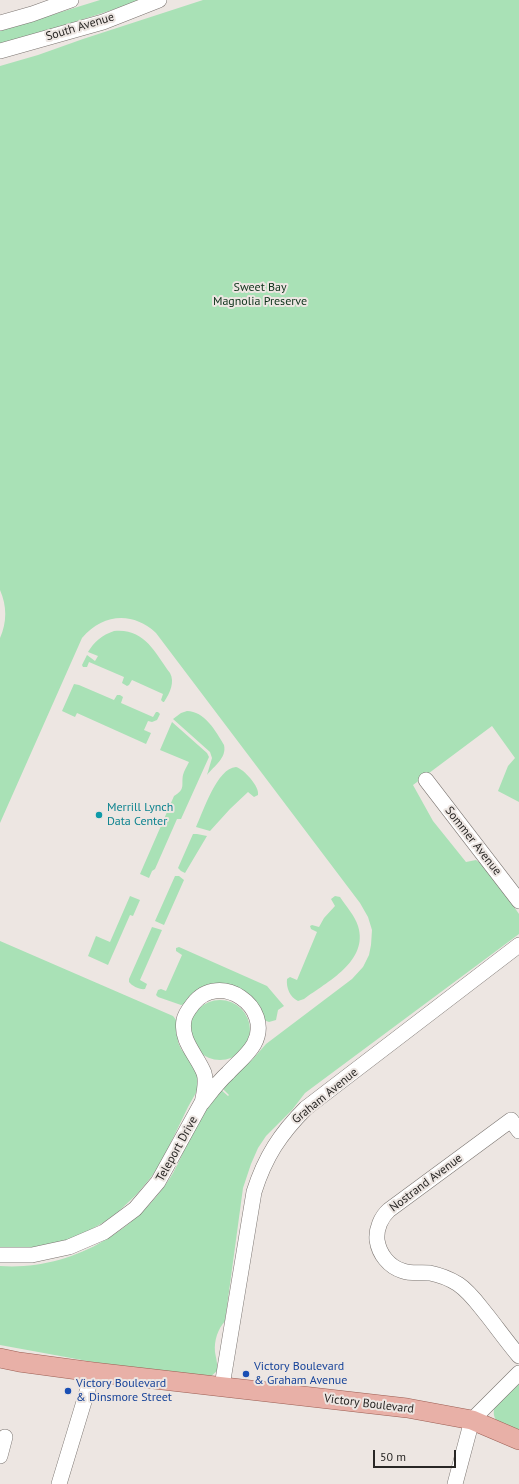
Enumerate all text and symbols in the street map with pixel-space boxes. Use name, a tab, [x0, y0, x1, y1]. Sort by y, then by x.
street label: South Avenue	[44, 10, 116, 44]
park label: Sweet Bay Magnolia Preserve	[213, 281, 307, 309]
place label: Merrill Lynch Data Center	[107, 801, 173, 829]
street label: Sommer Avenue	[442, 804, 504, 878]
marker: Merrill Lynch Data Center	[94, 810, 104, 820]
street label: Graham Avenue	[289, 1065, 361, 1127]
street label: Teleport Drive	[153, 1114, 201, 1184]
street label: Nostrand Avenue	[387, 1151, 465, 1215]
place label: Victory Boulevard & Graham Avenue	[254, 1360, 347, 1388]
marker: Victory Boulevard & Graham Avenue	[241, 1369, 251, 1379]
place label: Victory Boulevard & Dinsmore Street	[76, 1377, 172, 1405]
marker: Victory Boulevard & Dinsmore Street	[63, 1386, 73, 1396]
street label: Victory Boulevard	[323, 1391, 415, 1417]
scale bar	[375, 1442, 458, 1468]
text: 50 m	[380, 1449, 406, 1464]

